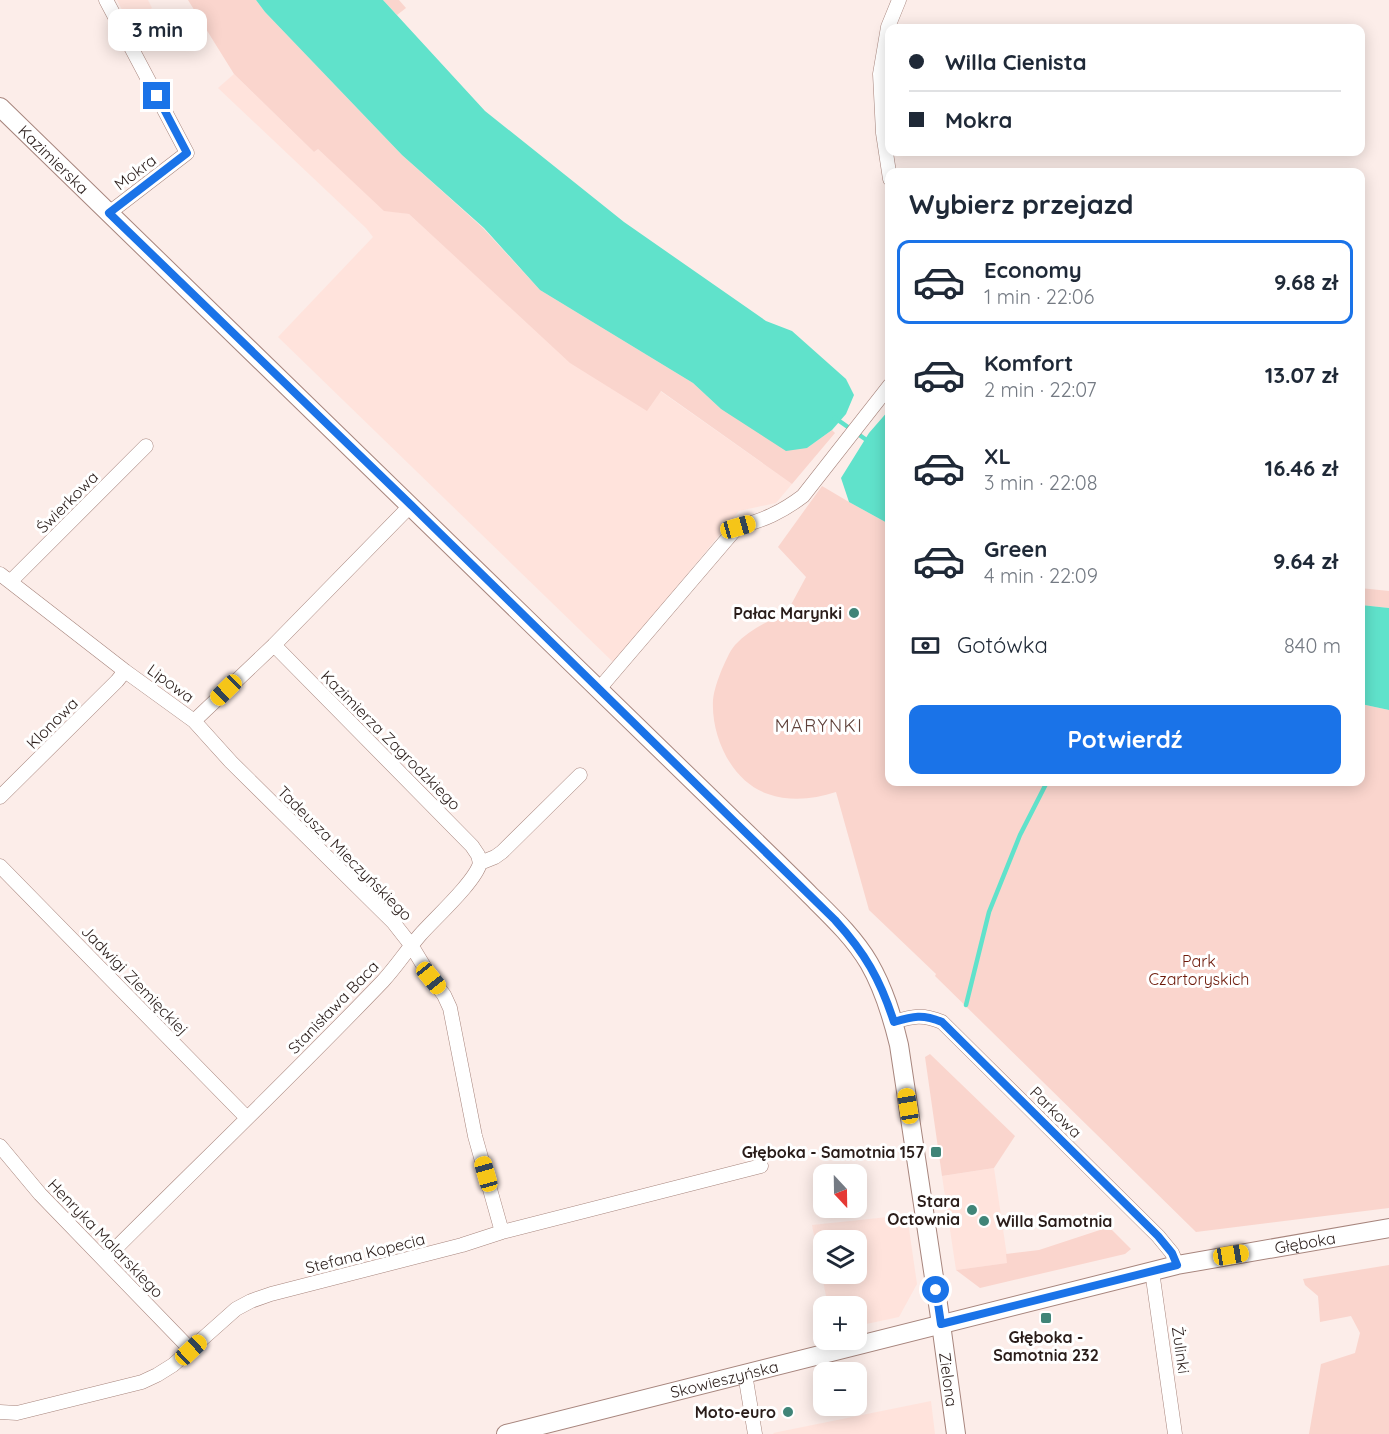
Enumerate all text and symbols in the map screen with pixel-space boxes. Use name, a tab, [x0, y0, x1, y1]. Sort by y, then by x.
callout: 3 min	[108, 9, 207, 51]
text: 3 min	[132, 17, 183, 42]
text: Willa Cienista	[945, 48, 1086, 76]
route end	[143, 82, 170, 109]
text: Mokra	[945, 106, 1012, 134]
street label: Kazimierska	[14, 121, 93, 198]
street label: Mokra	[110, 150, 160, 194]
text: Wybierz przejazd	[909, 187, 1133, 221]
icon: car	[912, 255, 966, 309]
text: Economy	[984, 256, 1082, 284]
text: 9.68 zł	[1274, 268, 1338, 296]
text: 1 min · 22:06	[984, 284, 1094, 309]
icon: car	[912, 348, 966, 402]
text: Komfort	[984, 349, 1073, 377]
text: 13.07 zł	[1265, 361, 1338, 389]
text: 2 min · 22:07	[984, 377, 1096, 402]
icon: car	[912, 441, 966, 495]
text: XL	[984, 442, 1011, 470]
text: 16.46 zł	[1265, 454, 1338, 482]
street label: Świerkowa	[32, 467, 102, 537]
text: 3 min · 22:08	[984, 470, 1097, 495]
car	[718, 513, 758, 541]
icon: car	[912, 534, 966, 588]
text: Green	[984, 535, 1047, 563]
text: 9.64 zł	[1273, 547, 1338, 575]
text: 4 min · 22:09	[984, 563, 1098, 588]
place label: Pałac Marynki	[733, 603, 842, 623]
marker: Pałac Marynki	[847, 606, 861, 620]
icon: cash	[909, 629, 942, 662]
text: Gotówka	[957, 631, 1048, 659]
text: 840 m	[1284, 633, 1341, 658]
street label: Lipowa	[144, 659, 198, 707]
street label: Kazimierza Zagrodzkiego	[317, 666, 465, 814]
car	[207, 671, 245, 709]
street label: Klonowa	[22, 693, 82, 753]
button: Potwierdź	[909, 705, 1341, 774]
district label: MARYNKI	[775, 714, 863, 737]
street label: Tadeusza Mieczyńskiego	[273, 781, 417, 925]
street label: Jadwigi Ziemięckiej	[77, 921, 193, 1039]
park label: Park Czartoryskich	[1149, 951, 1249, 989]
street label: Stanisława Baca	[283, 956, 383, 1058]
car	[413, 958, 449, 998]
street label: Parkowa	[1026, 1082, 1086, 1142]
car	[896, 1087, 920, 1125]
place label: Głęboka - Samotnia 157	[742, 1142, 924, 1162]
marker: Głęboka - Samotnia 157	[929, 1145, 943, 1159]
car	[472, 1154, 500, 1194]
north arrow	[813, 1164, 867, 1218]
map controls	[813, 1164, 867, 1416]
street label: Henryka Malarskiego	[44, 1174, 168, 1302]
place label: Stara Octownia	[887, 1191, 960, 1229]
marker: Stara Octownia	[965, 1203, 979, 1217]
place label: Willa Samotnia	[996, 1211, 1112, 1231]
marker: Willa Samotnia	[977, 1214, 991, 1228]
street label: Stefana Kopecia	[303, 1228, 427, 1278]
street label: Głęboka	[1273, 1228, 1337, 1258]
button: layers	[813, 1230, 867, 1284]
car	[1212, 1243, 1250, 1267]
route start	[922, 1276, 949, 1303]
button: +	[813, 1296, 867, 1350]
marker: Głęboka - Samotnia 232	[1039, 1311, 1053, 1325]
street label: Żulinki	[1168, 1325, 1194, 1375]
place label: Głęboka - Samotnia 232	[993, 1327, 1099, 1365]
car	[172, 1331, 210, 1369]
street label: Zielona	[935, 1351, 962, 1408]
street label: Skowieszyńska	[668, 1356, 780, 1402]
button: −	[813, 1362, 867, 1416]
place label: Moto-euro	[695, 1402, 776, 1422]
marker: Moto-euro	[781, 1405, 795, 1419]

